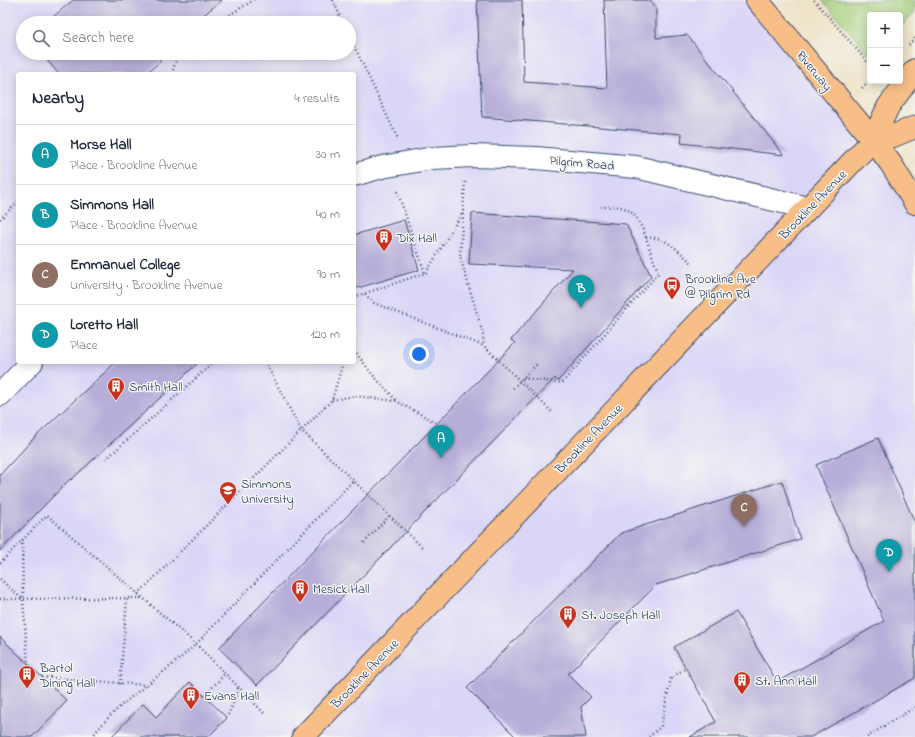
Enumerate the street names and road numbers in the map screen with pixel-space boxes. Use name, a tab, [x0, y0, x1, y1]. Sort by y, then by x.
street label: Riverway	[791, 47, 836, 96]
street label: Pilgrim Road	[549, 151, 616, 177]
street label: Brookline Avenue	[774, 166, 851, 245]
street label: Brookline Avenue	[550, 400, 627, 479]
street label: Brookline Avenue	[326, 635, 403, 714]

